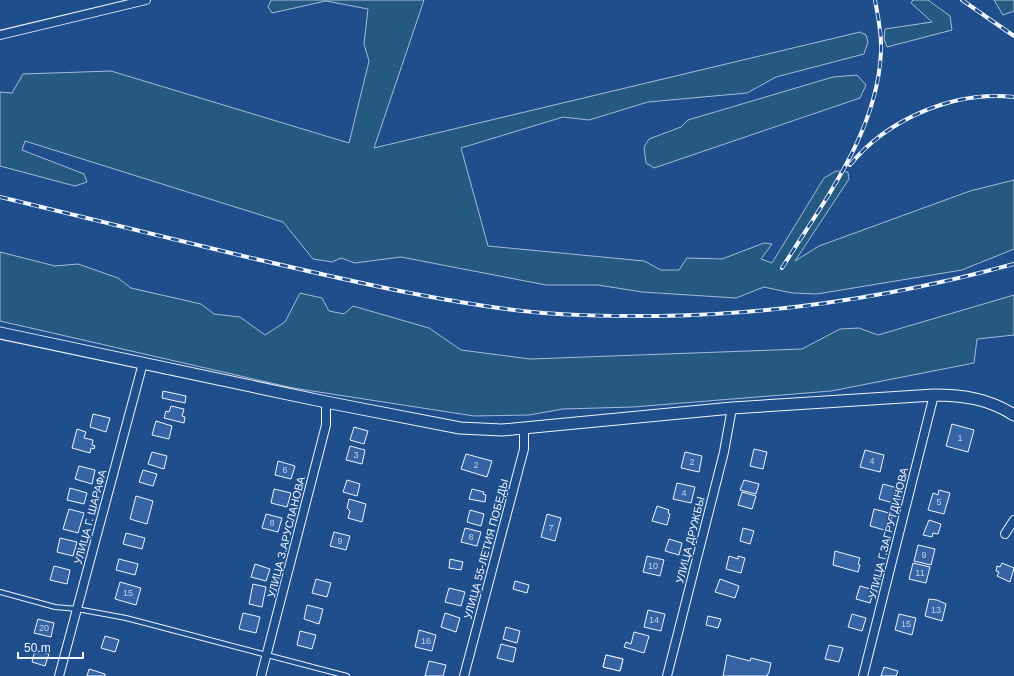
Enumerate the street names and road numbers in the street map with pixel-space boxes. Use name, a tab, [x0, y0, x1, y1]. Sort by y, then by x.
street label: УЛИЦА Г.ЗАГРУТДИНОВА	[866, 466, 910, 600]
street label: УЛИЦА Г. ШАРАФА	[72, 468, 109, 566]
street label: УЛИЦА З.АРУСЛАНОВА	[265, 475, 307, 599]
street label: УЛИЦА 55-ЛЕТИЯ ПОБЕДЫ	[461, 478, 511, 620]
street label: УЛИЦА ДРУЖБЫ	[673, 495, 707, 585]

